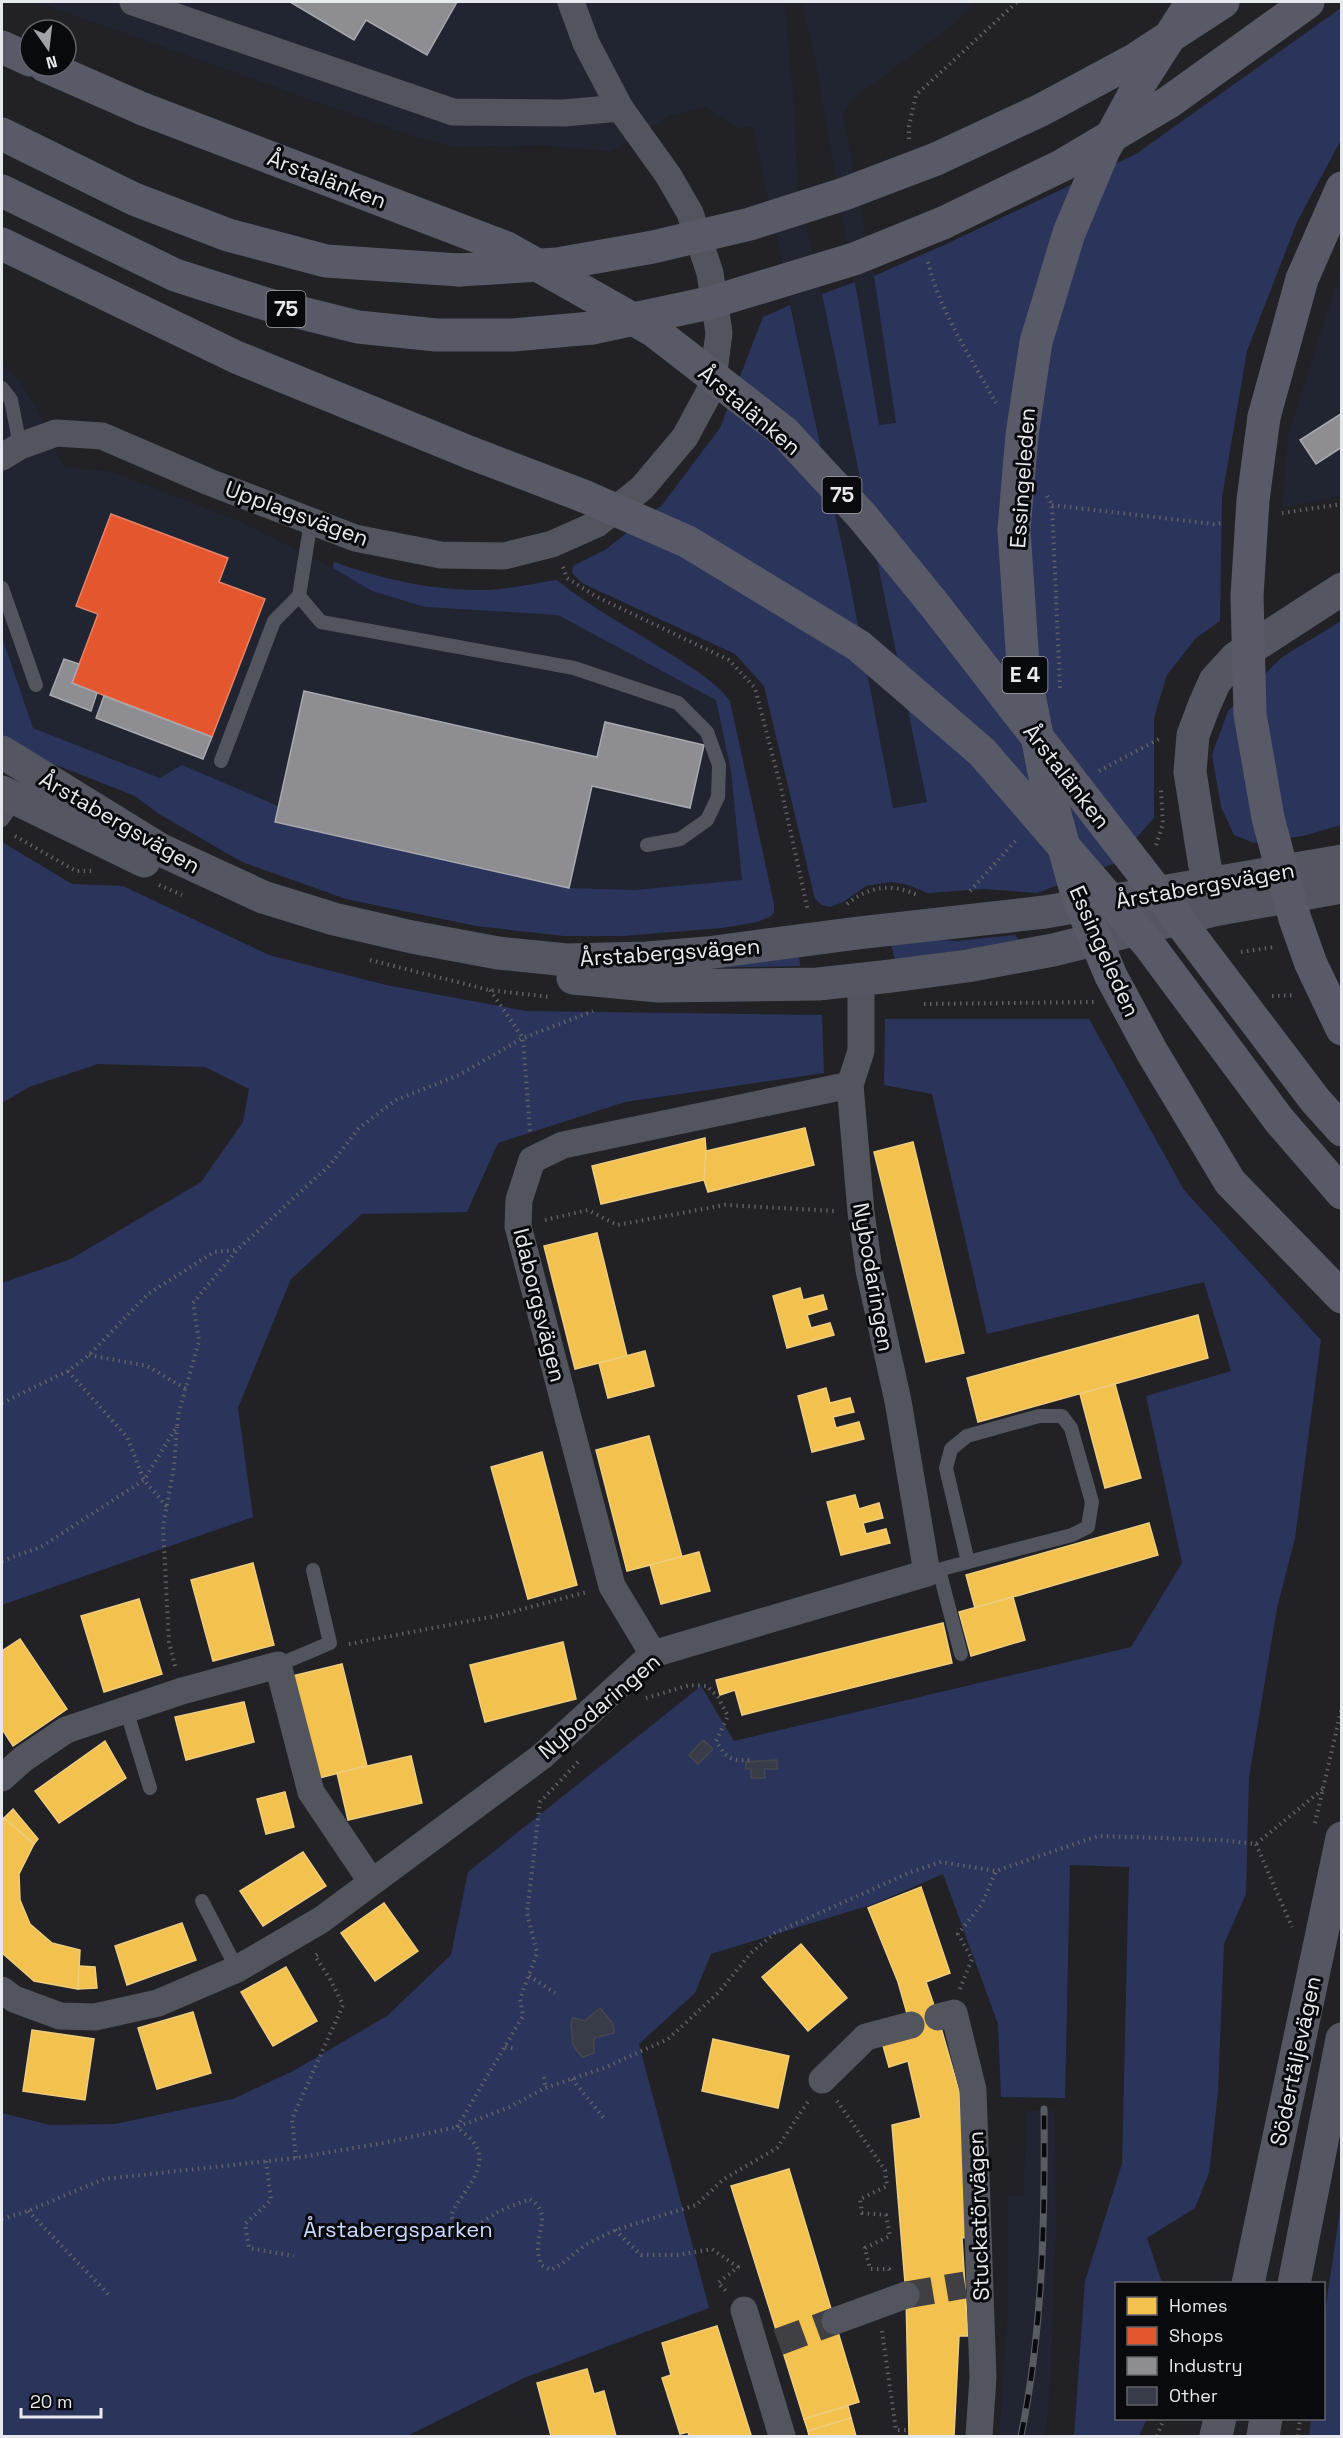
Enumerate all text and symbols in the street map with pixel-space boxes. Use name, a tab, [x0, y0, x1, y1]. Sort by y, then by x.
north arrow	[18, 18, 78, 78]
text: N	[44, 51, 59, 74]
street label: Årstalänken	[264, 143, 390, 215]
road number: 75	[266, 291, 306, 327]
street label: Årstalänken	[693, 359, 807, 461]
street label: Essingeleden	[1003, 407, 1041, 549]
street label: Upplagsvägen	[221, 474, 373, 552]
road number: 75	[822, 477, 862, 513]
road number: E 4	[1002, 657, 1048, 693]
street label: Årstalänken	[1017, 718, 1117, 834]
street label: Årstabergsvägen	[35, 765, 205, 879]
street label: Årstabergsvägen	[1113, 856, 1297, 914]
street label: Essingeleden	[1064, 881, 1146, 1021]
street label: Årstabergsvägen	[579, 932, 761, 972]
street label: Nybodaringen	[847, 1200, 901, 1354]
street label: Idaborgsvägen	[507, 1225, 573, 1385]
street label: Nybodaringen	[532, 1647, 666, 1765]
street label: Södertäljevägen	[1263, 1973, 1327, 2149]
street label: Stuckatörvägen	[961, 2131, 995, 2301]
park label: Årstabergsparken	[303, 2215, 493, 2243]
legend	[1115, 2282, 1325, 2420]
text: Homes	[1169, 2294, 1228, 2317]
text: Shops	[1169, 2324, 1223, 2347]
text: Industry	[1169, 2354, 1242, 2377]
scale bar	[21, 2381, 100, 2419]
text: Other	[1169, 2384, 1218, 2407]
text: 20 m	[30, 2390, 73, 2413]

